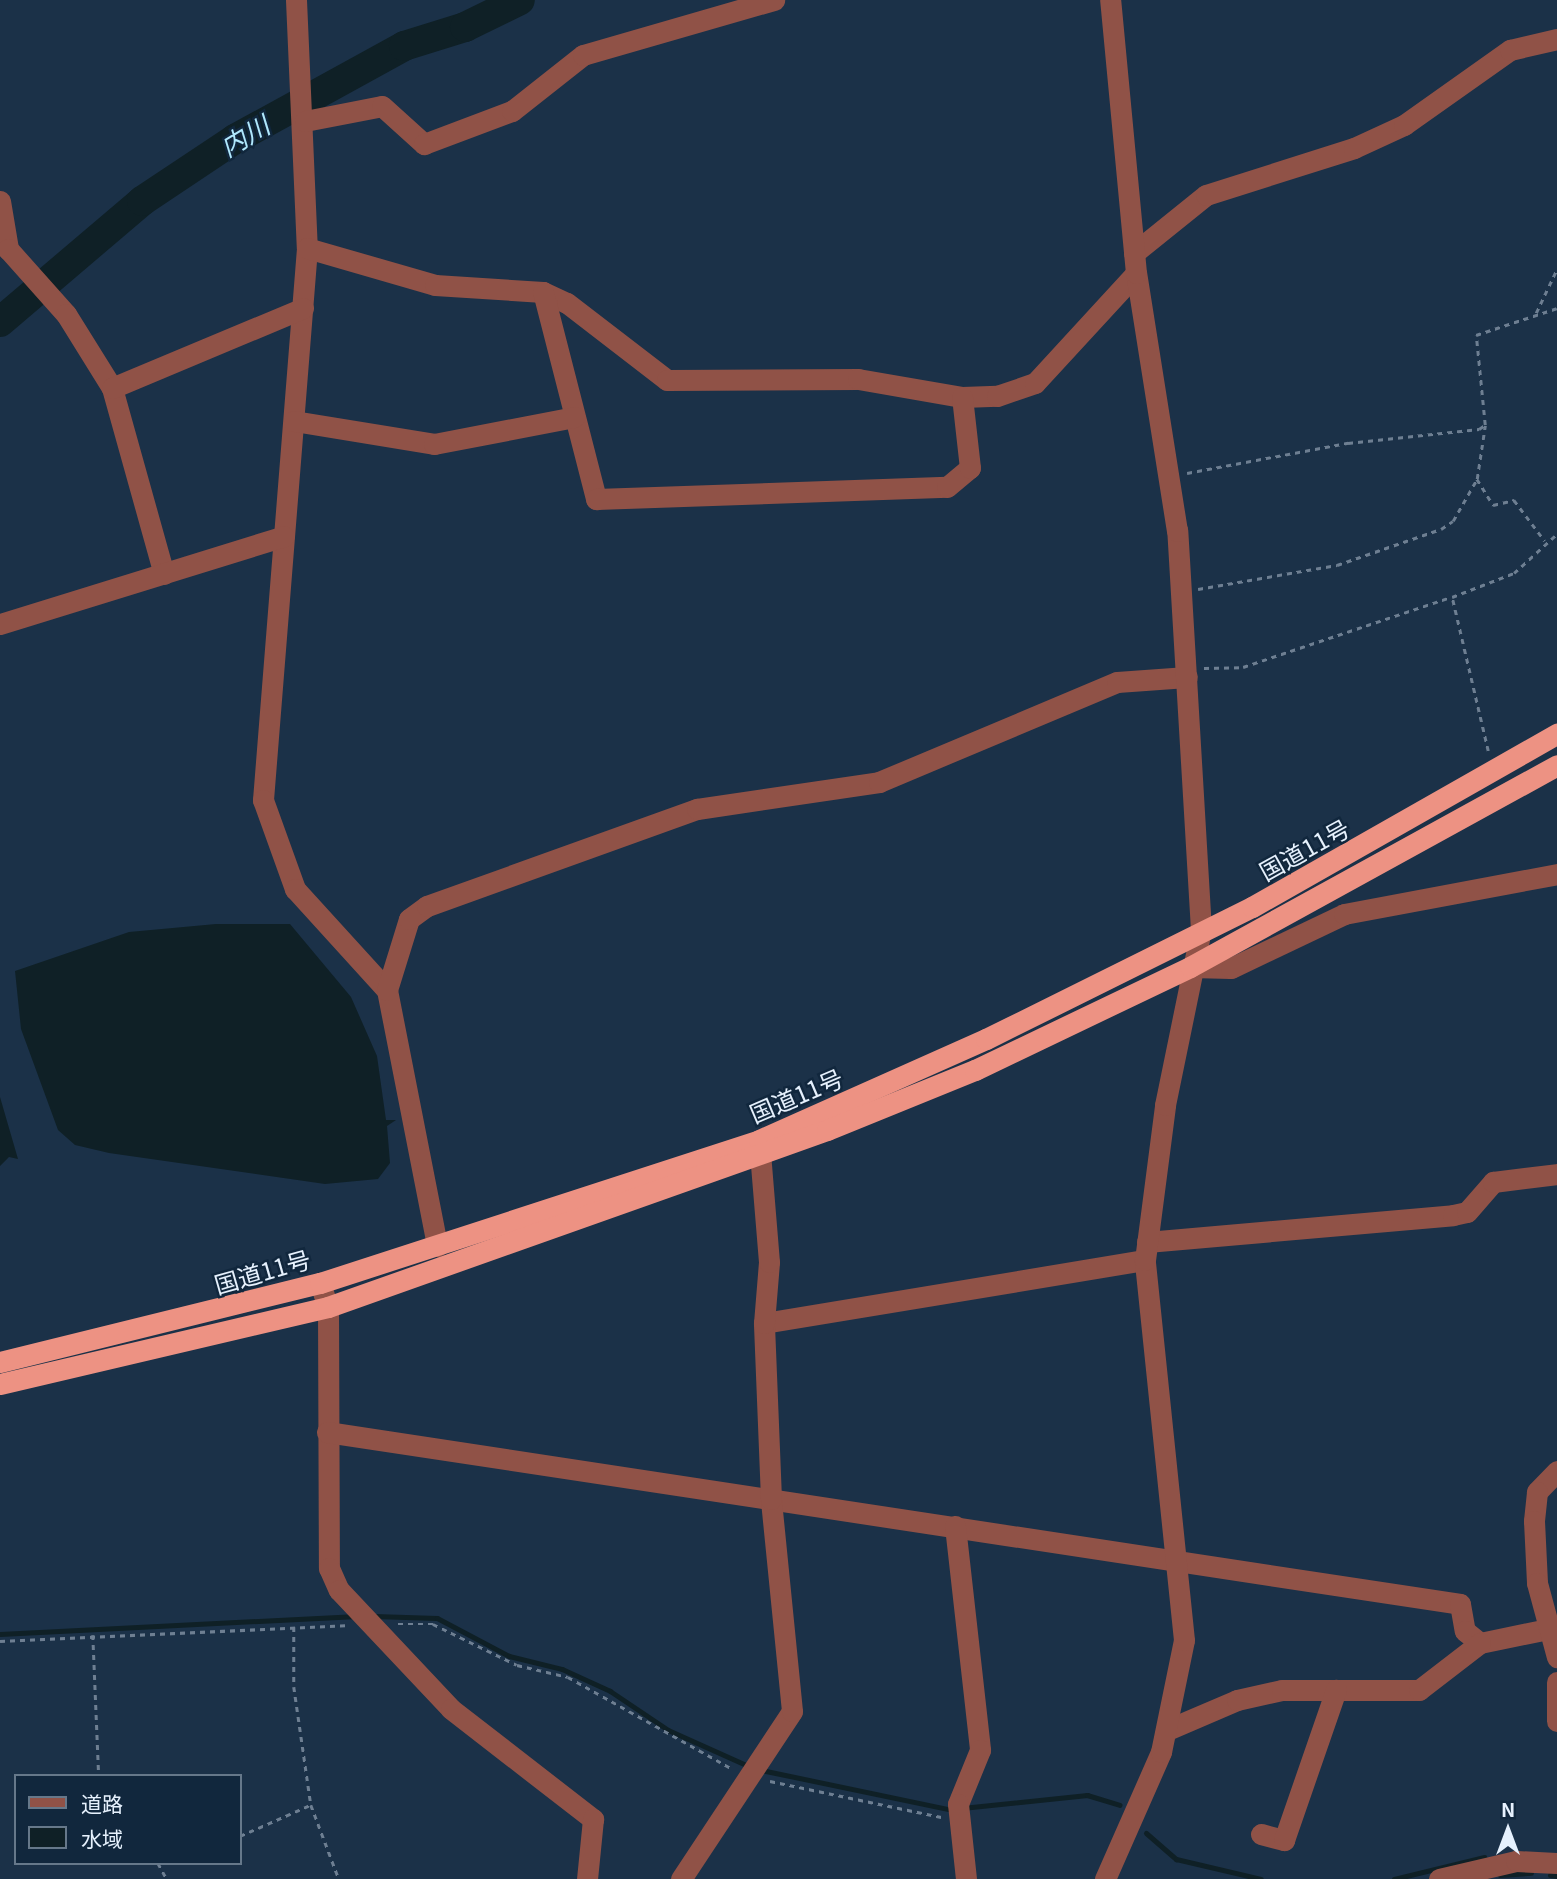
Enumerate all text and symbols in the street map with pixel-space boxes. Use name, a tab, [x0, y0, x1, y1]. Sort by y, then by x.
water label: 内川	[214, 108, 274, 162]
street label: 国道11号	[1254, 812, 1354, 886]
street label: 国道11号	[745, 1062, 847, 1128]
street label: 国道11号	[211, 1244, 313, 1298]
legend	[14, 1774, 242, 1865]
text: 道路	[81, 1788, 123, 1818]
north arrow	[1473, 1795, 1543, 1865]
text: N	[1501, 1795, 1515, 1822]
text: 水域	[81, 1823, 123, 1853]

